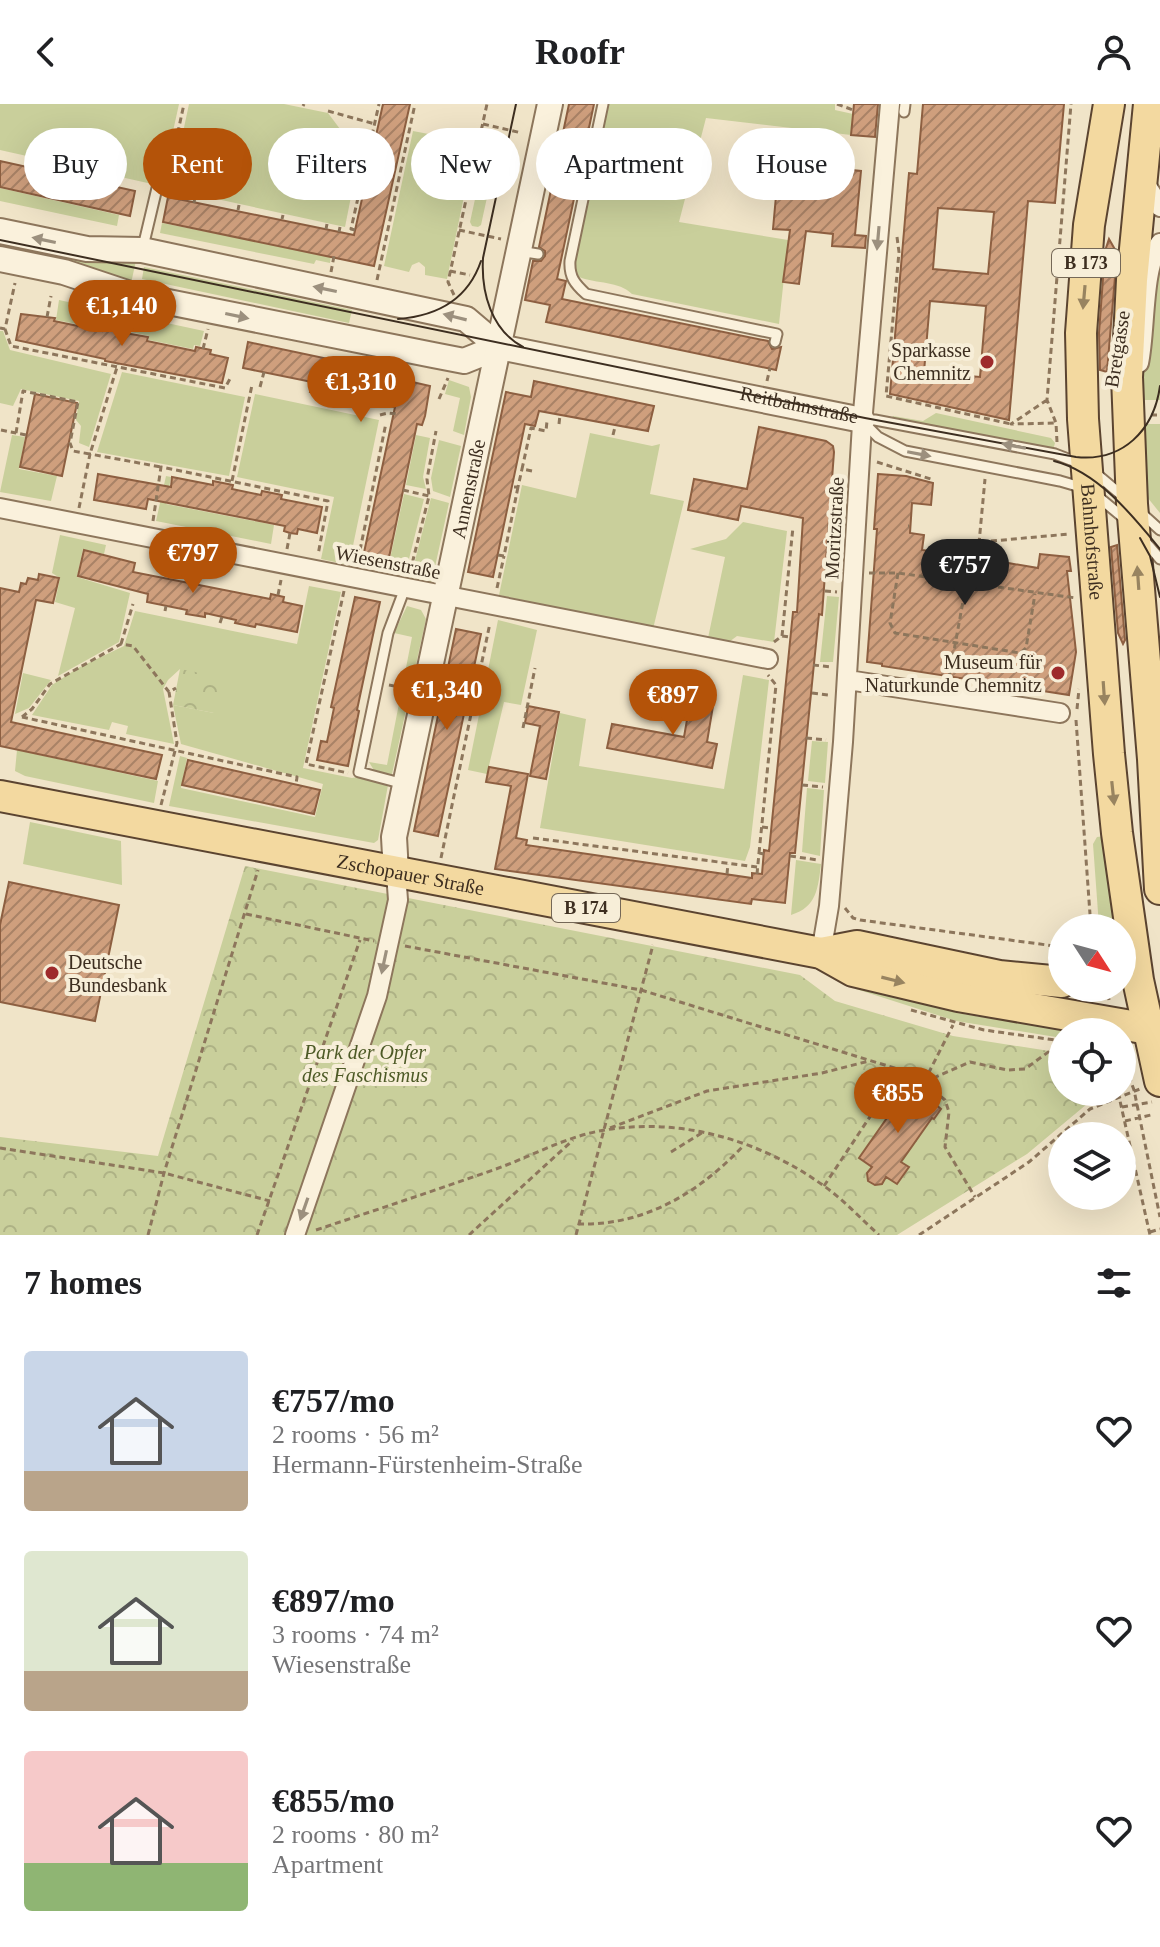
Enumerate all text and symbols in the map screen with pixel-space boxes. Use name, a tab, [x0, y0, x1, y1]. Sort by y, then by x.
icon: back	[24, 30, 68, 74]
icon: person	[1092, 30, 1136, 74]
text: Roofr	[535, 32, 625, 72]
chip: Buy	[24, 128, 127, 200]
chip: Rent	[143, 128, 252, 200]
chip: Filters	[268, 128, 395, 200]
chip: New	[411, 128, 520, 200]
chip: Apartment	[536, 128, 712, 200]
chip: House	[728, 128, 855, 200]
one-way arrow	[872, 225, 885, 250]
one-way arrow	[31, 233, 56, 246]
road number: B 173	[1052, 249, 1120, 277]
pin: €1,140	[57, 280, 187, 348]
one-way arrow	[312, 282, 337, 295]
one-way arrow	[1077, 285, 1090, 310]
text: €1,140	[86, 291, 158, 320]
street label: Bretgasse	[1100, 309, 1135, 389]
one-way arrow	[225, 310, 250, 323]
one-way arrow	[442, 311, 467, 323]
place label: Sparkasse Chemnitz	[891, 339, 971, 384]
marker: Sparkasse Chemnitz	[978, 353, 996, 371]
pin: €1,310	[296, 356, 426, 424]
text: €1,310	[325, 367, 397, 396]
street label: Reitbahnstraße	[738, 382, 860, 427]
street label: Annenstraße	[447, 437, 489, 541]
one-way arrow	[1001, 439, 1026, 452]
one-way arrow	[907, 448, 932, 460]
street label: Moritzstraße	[820, 476, 848, 580]
street label: Bahnhofstraße	[1077, 483, 1108, 601]
pin: €797	[146, 527, 240, 595]
text: €797	[167, 538, 219, 567]
pin: €757	[918, 539, 1012, 607]
street label: Wiesenstraße	[333, 541, 443, 583]
text: €757	[939, 550, 991, 579]
one-way arrow	[1131, 565, 1144, 590]
place label: Museum für Naturkunde Chemnitz	[865, 651, 1042, 696]
pin: €1,340	[382, 664, 512, 732]
marker: Museum für Naturkunde Chemnitz	[1049, 664, 1067, 682]
pin: €897	[626, 669, 720, 737]
text: €1,340	[411, 675, 483, 704]
text: €897	[647, 680, 699, 709]
one-way arrow	[1098, 681, 1111, 706]
one-way arrow	[1106, 781, 1119, 806]
street label: Zschopauer Straße	[335, 850, 486, 899]
road number: B 174	[552, 894, 620, 922]
north arrow	[1048, 914, 1136, 1002]
map controls	[1048, 914, 1136, 1210]
one-way arrow	[378, 950, 390, 975]
place label: Deutsche Bundesbank	[68, 951, 167, 996]
marker: Deutsche Bundesbank	[43, 964, 61, 982]
one-way arrow	[880, 975, 905, 987]
button: locate	[1048, 1018, 1136, 1106]
park label: Park der Opfer des Faschismus	[302, 1041, 428, 1086]
pin: €855	[851, 1067, 945, 1135]
text: €855	[872, 1078, 924, 1107]
button: layers	[1048, 1122, 1136, 1210]
one-way arrow	[297, 1197, 309, 1221]
icon: filters	[1092, 1261, 1136, 1305]
text: 7 homes	[24, 1264, 142, 1301]
text: €757/mo	[272, 1382, 395, 1419]
icon: home	[88, 1383, 184, 1479]
icon: heart	[1092, 1409, 1136, 1453]
text: 2 rooms · 56 m²	[272, 1420, 439, 1449]
text: Hermann-Fürstenheim-Straße	[272, 1450, 582, 1479]
text: €897/mo	[272, 1582, 395, 1619]
icon: home	[88, 1583, 184, 1679]
icon: heart	[1092, 1609, 1136, 1653]
text: 3 rooms · 74 m²	[272, 1620, 439, 1649]
text: Wiesenstraße	[272, 1650, 411, 1679]
text: €855/mo	[272, 1782, 395, 1819]
icon: home	[88, 1783, 184, 1879]
icon: heart	[1092, 1809, 1136, 1853]
text: 2 rooms · 80 m²	[272, 1820, 439, 1849]
text: Apartment	[272, 1850, 383, 1879]

